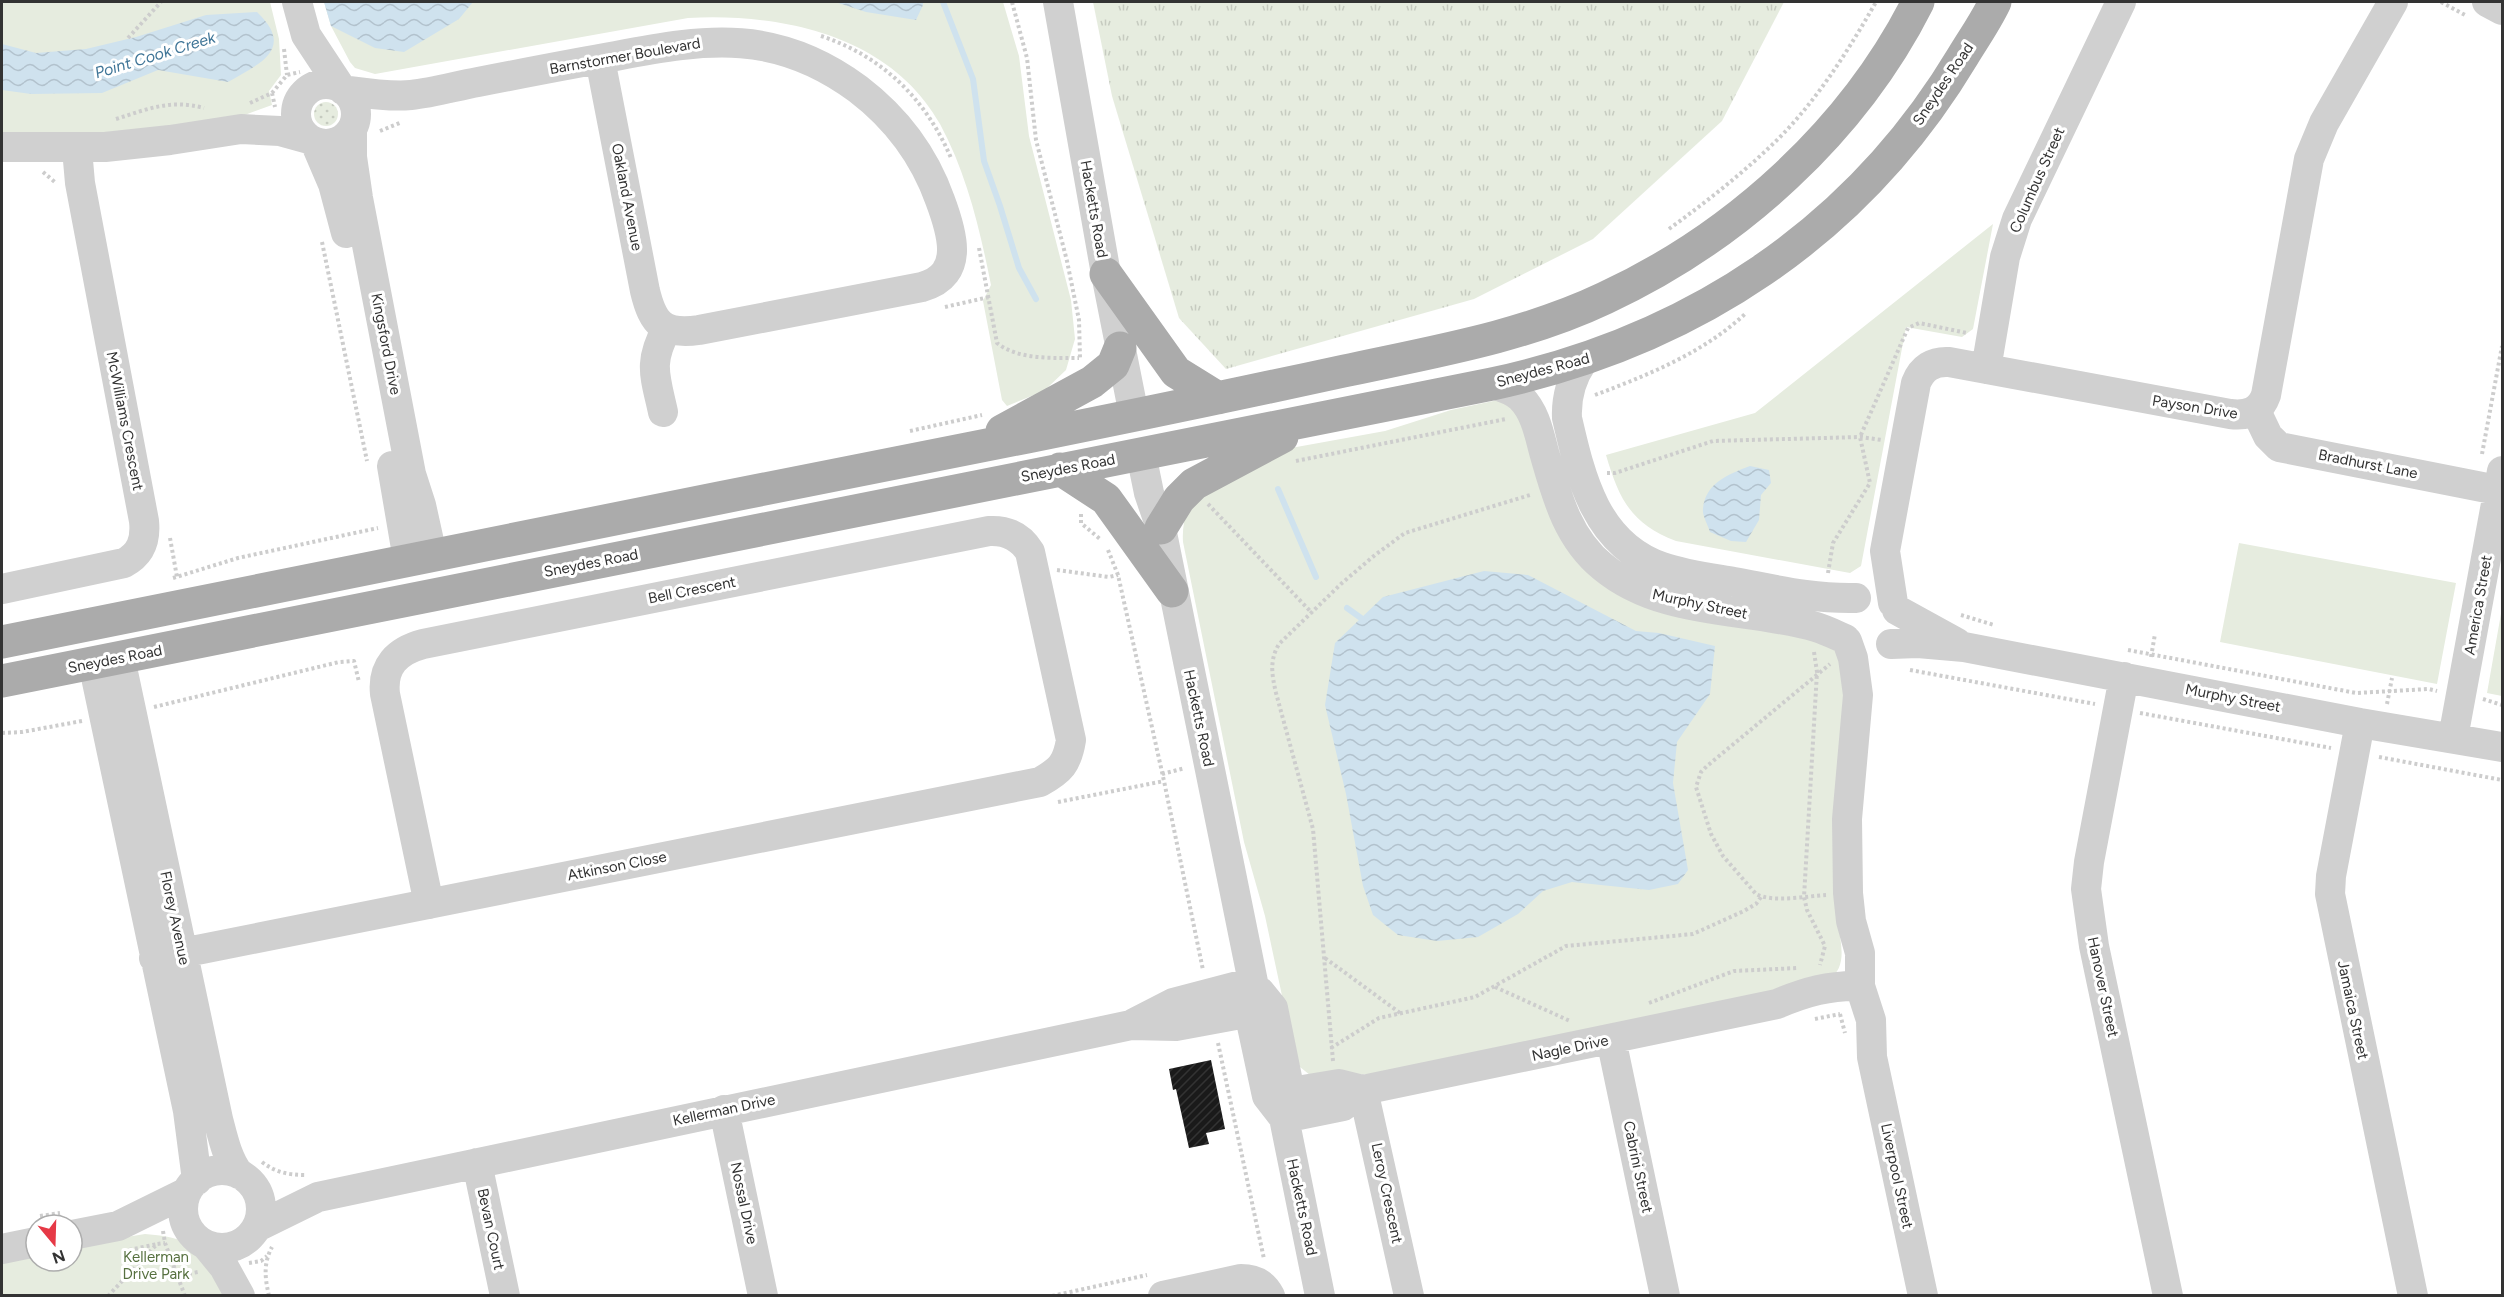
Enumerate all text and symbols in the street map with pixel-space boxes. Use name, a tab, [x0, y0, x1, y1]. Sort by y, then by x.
water label: Point Cook Creek	[92, 27, 219, 82]
street label: Barnstormer Boulevard	[548, 34, 702, 78]
street label: Sneydes Road	[1909, 39, 1977, 129]
street label: Columbus Street	[2006, 124, 2068, 236]
street label: Oakland Avenue	[608, 142, 646, 252]
street label: Hacketts Road	[1077, 159, 1111, 259]
street label: Kingsford Drive	[367, 292, 405, 396]
street label: Sneydes Road	[1495, 349, 1591, 391]
street label: McWilliams Crescent	[103, 350, 147, 492]
street label: Payson Drive	[2151, 391, 2239, 423]
street label: Bradhurst Lane	[2317, 446, 2419, 482]
street label: Sneydes Road	[1019, 450, 1117, 486]
street label: Sneydes Road	[542, 545, 640, 581]
street label: America Street	[2460, 553, 2496, 656]
street label: Bell Crescent	[647, 573, 738, 607]
street label: Murphy Street	[1651, 585, 1750, 623]
street label: Sneydes Road	[66, 641, 164, 677]
street label: Hacketts Road	[1180, 668, 1218, 768]
street label: Murphy Street	[2184, 680, 2283, 716]
street label: Atkinson Close	[566, 848, 668, 884]
street label: Florey Avenue	[156, 869, 194, 967]
street label: Hanover Street	[2084, 935, 2123, 1039]
street label: Jamaica Street	[2334, 959, 2372, 1061]
street label: Nagle Drive	[1530, 1031, 1610, 1065]
street label: Kellerman Drive	[671, 1090, 777, 1130]
street label: Cabrini Street	[1619, 1119, 1657, 1215]
street label: Liverpool Street	[1877, 1122, 1917, 1231]
street label: Leroy Crescent	[1368, 1141, 1407, 1245]
street label: Hacketts Road	[1283, 1157, 1321, 1257]
street label: Nossal Drive	[727, 1160, 761, 1246]
street label: Bevan Court	[474, 1186, 509, 1272]
north arrow	[24, 1213, 84, 1273]
text: N	[50, 1246, 68, 1268]
park label: Kellerman Drive Park	[123, 1248, 190, 1283]

